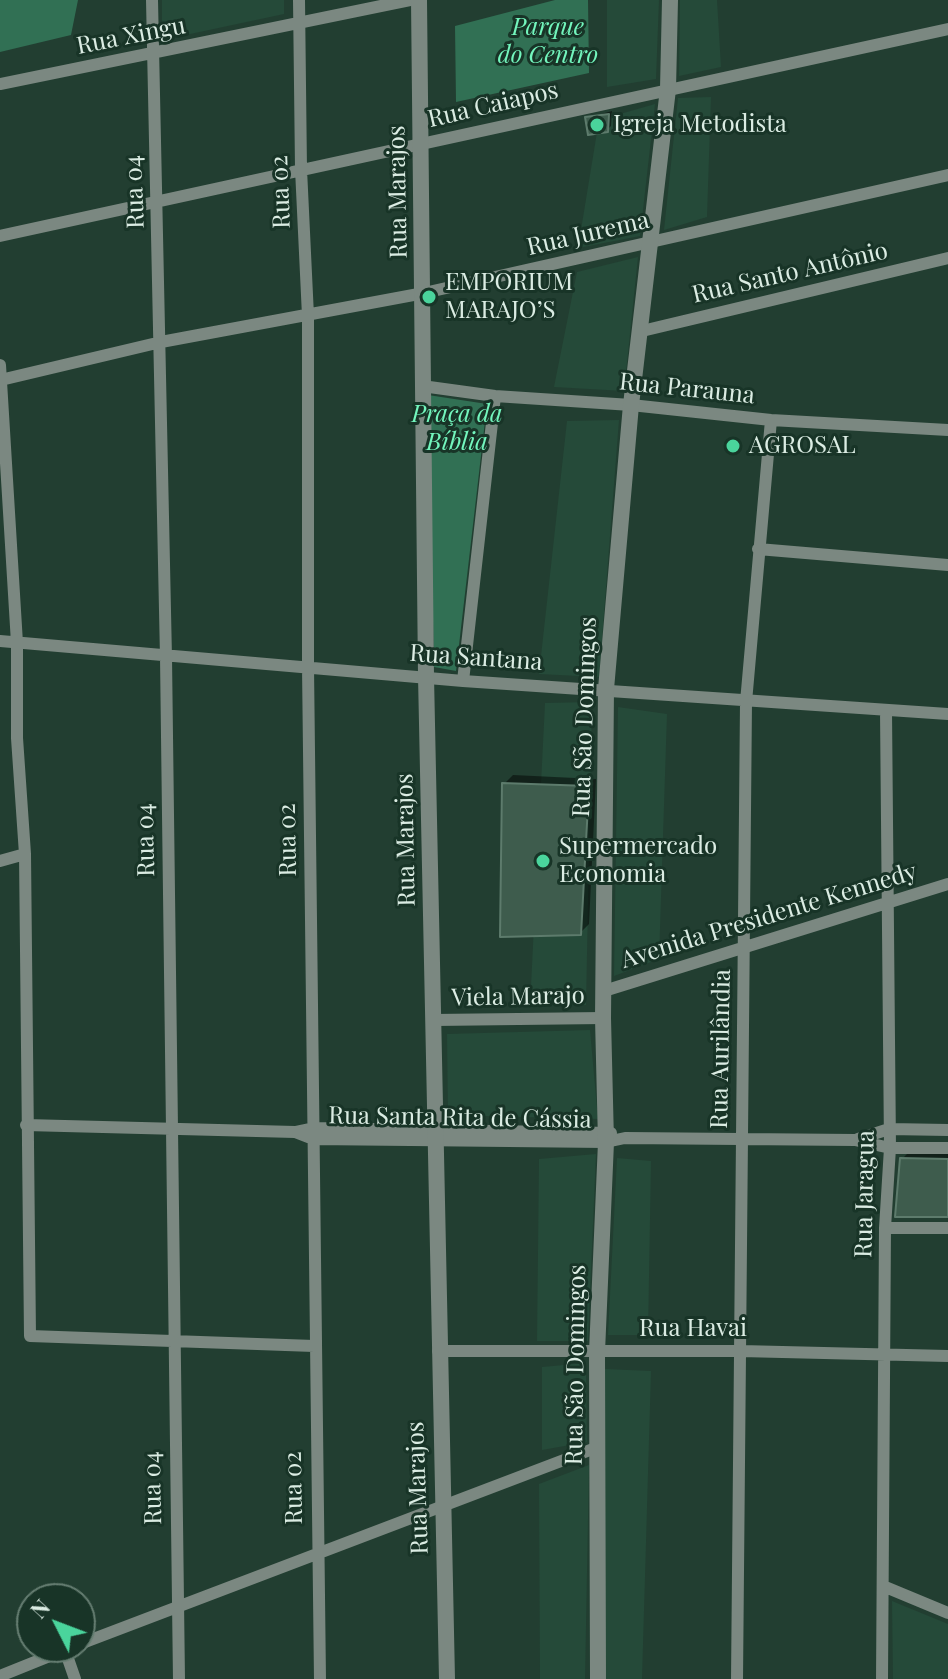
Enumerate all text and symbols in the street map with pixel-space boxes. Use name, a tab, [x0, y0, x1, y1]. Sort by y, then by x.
street label: Rua Xingu	[74, 11, 188, 61]
park label: Parque do Centro	[498, 14, 598, 70]
street label: Rua Caiapos	[425, 76, 561, 134]
place label: Igreja Metodista	[613, 111, 787, 139]
marker: Igreja Metodista	[588, 116, 606, 134]
street label: Rua Marajos	[382, 125, 414, 259]
street label: Rua 04	[119, 155, 151, 229]
street label: Rua 02	[265, 155, 297, 229]
street label: Rua Jurema	[524, 206, 652, 262]
street label: Rua Santo Antônio	[689, 236, 891, 310]
place label: EMPORIUM MARAJO’S	[445, 269, 573, 325]
marker: EMPORIUM MARAJO’S	[420, 288, 438, 306]
street label: Rua Parauna	[618, 368, 756, 410]
park label: Praça da Bíblia	[412, 401, 502, 457]
place label: AGROSAL	[749, 432, 856, 460]
marker: AGROSAL	[724, 437, 742, 455]
street label: Rua São Domingos	[567, 616, 603, 818]
street label: Rua Santana	[408, 639, 544, 677]
street label: Rua Marajos	[390, 773, 422, 907]
street label: Rua 04	[131, 803, 161, 877]
street label: Rua 02	[273, 803, 303, 877]
place label: Supermercado Economia	[559, 833, 717, 889]
marker: Supermercado Economia	[534, 852, 552, 870]
street label: Avenida Presidente Kennedy	[618, 857, 920, 975]
street label: Rua Aurilândia	[705, 969, 737, 1129]
street label: Viela Marajo	[451, 981, 585, 1013]
street label: Rua Santa Rita de Cássia	[328, 1101, 592, 1135]
street label: Rua Jaragua	[849, 1130, 881, 1258]
street label: Rua São Domingos	[560, 1264, 592, 1466]
street label: Rua Havai	[639, 1315, 747, 1343]
street label: Rua Marajos	[401, 1421, 435, 1555]
street label: Rua 04	[138, 1451, 168, 1525]
street label: Rua 02	[279, 1451, 309, 1525]
north arrow	[16, 1583, 96, 1663]
text: N	[23, 1592, 56, 1624]

